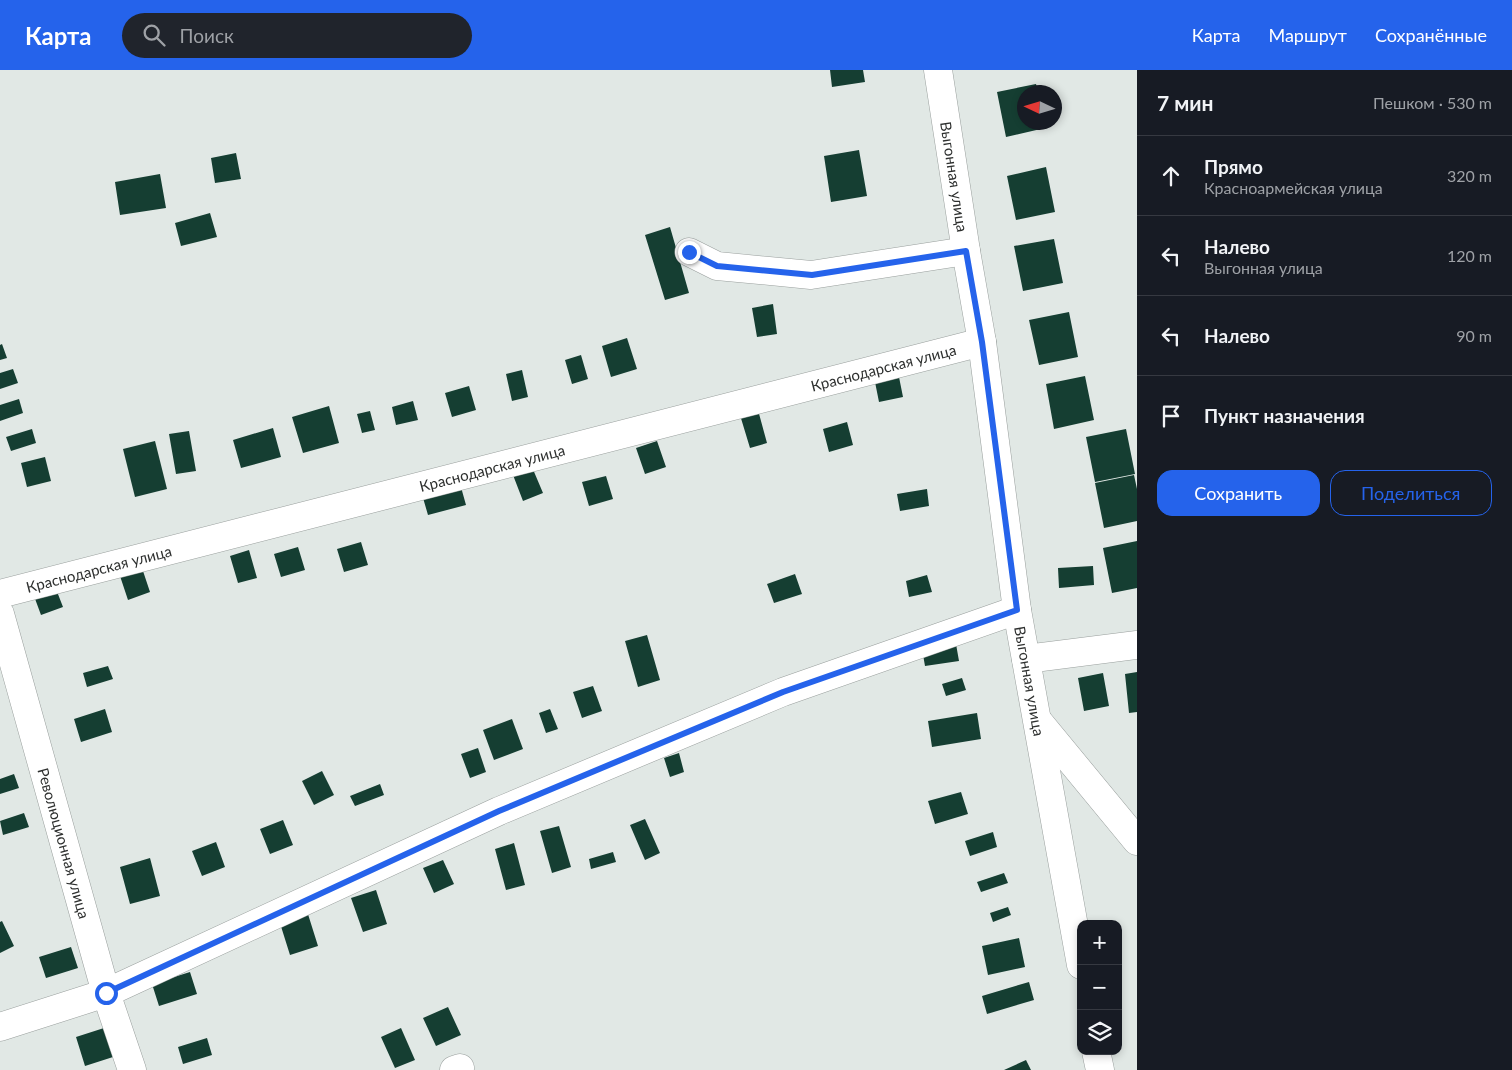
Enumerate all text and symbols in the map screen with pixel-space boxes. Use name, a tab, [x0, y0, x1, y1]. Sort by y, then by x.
search box	[122, 13, 472, 58]
text: Карта	[25, 21, 92, 50]
icon: search	[140, 21, 168, 49]
text: Поиск	[180, 24, 234, 47]
text: Карта	[1192, 24, 1240, 46]
text: Маршрут	[1268, 24, 1347, 46]
text: Сохранённые	[1375, 24, 1487, 46]
north arrow	[1017, 85, 1062, 130]
text: 7 мин	[1157, 90, 1214, 115]
text: Пешком · 530 m	[1373, 93, 1492, 112]
street label: Выгонная улица	[937, 120, 972, 233]
text: Прямо	[1204, 155, 1263, 178]
icon: ahead	[1157, 162, 1185, 190]
text: 320 m	[1447, 166, 1492, 185]
text: Красноармейская улица	[1204, 178, 1383, 197]
text: Налево	[1204, 235, 1270, 258]
route end	[678, 241, 701, 264]
icon: left	[1157, 242, 1185, 270]
text: 120 m	[1447, 246, 1492, 265]
text: Выгонная улица	[1204, 258, 1323, 277]
icon: left	[1157, 322, 1185, 350]
text: Налево	[1204, 324, 1270, 347]
text: 90 m	[1456, 326, 1492, 345]
street label: Краснодарская улица	[809, 340, 958, 395]
icon: arrive	[1157, 402, 1185, 430]
text: Пункт назначения	[1204, 404, 1365, 427]
street label: Краснодарская улица	[417, 440, 567, 495]
button: Сохранить	[1157, 470, 1320, 516]
button: Поделиться	[1330, 470, 1492, 516]
street label: Краснодарская улица	[24, 541, 173, 596]
street label: Выгонная улица	[1011, 625, 1049, 737]
street label: Революционная улица	[34, 766, 94, 921]
map controls	[1077, 920, 1122, 1055]
button: +	[1077, 920, 1122, 965]
button: −	[1077, 965, 1122, 1010]
route start	[95, 982, 118, 1005]
button: layers	[1077, 1010, 1122, 1055]

